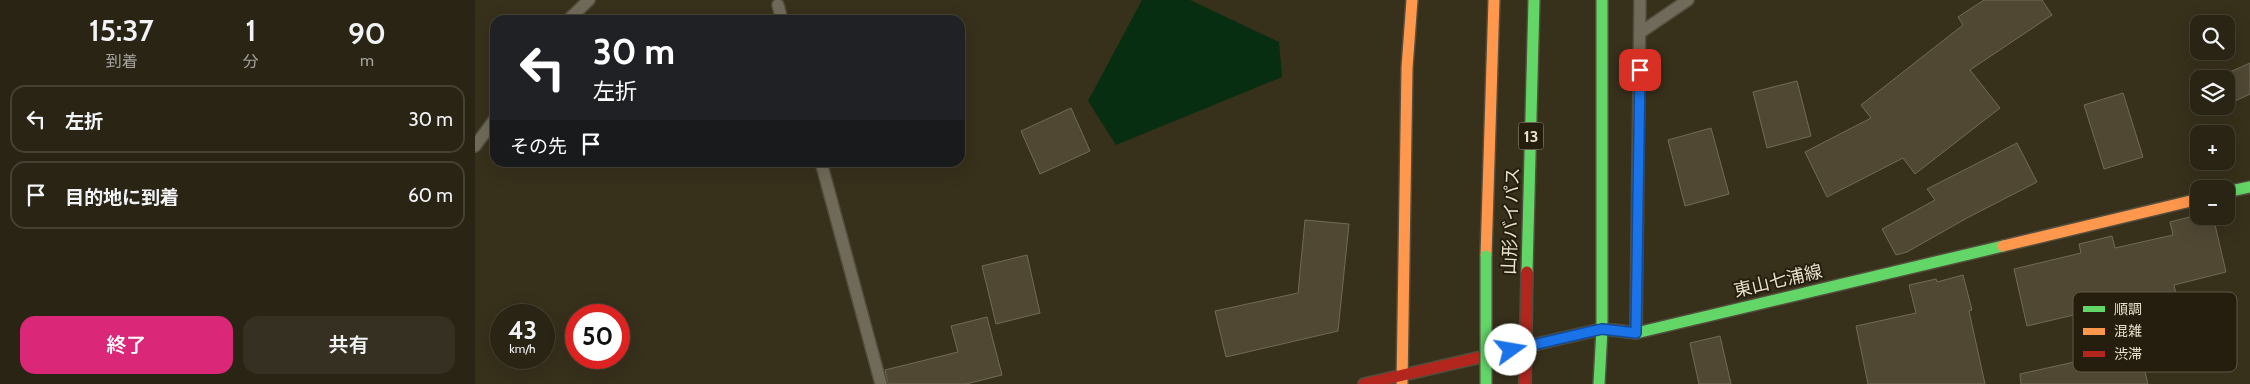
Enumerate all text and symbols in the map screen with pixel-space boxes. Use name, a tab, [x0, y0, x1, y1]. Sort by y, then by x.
text: 15:37	[89, 12, 154, 49]
text: 1	[246, 12, 256, 49]
text: 90	[348, 15, 386, 52]
map controls	[2190, 15, 2235, 225]
button: search	[2190, 15, 2235, 60]
text: 30 m	[593, 30, 675, 73]
icon: left	[510, 35, 575, 100]
pin	[1619, 49, 1661, 91]
text: m	[360, 51, 374, 70]
text: 到着	[105, 52, 137, 71]
text: 分	[243, 52, 259, 71]
icon: arrive	[1626, 56, 1654, 84]
button: layers	[2190, 70, 2235, 115]
text: 左折	[593, 78, 637, 105]
icon: left	[22, 105, 50, 133]
text: 30 m	[409, 108, 453, 131]
text: 左折	[65, 110, 103, 133]
road number: 13	[1519, 122, 1543, 150]
button: +	[2190, 125, 2235, 170]
icon: arrive	[577, 130, 605, 158]
text: その先	[510, 135, 567, 158]
street label: 山形バイパス	[1498, 167, 1524, 275]
button: −	[2190, 180, 2235, 225]
icon: arrive	[22, 181, 50, 209]
text: 60 m	[408, 184, 453, 207]
text: 目的地に到着	[65, 186, 179, 209]
street label: 東山七浦線	[1732, 260, 1824, 302]
legend	[2073, 292, 2237, 372]
text: 順調	[2114, 300, 2142, 318]
speed limit sign: 50	[565, 304, 630, 369]
text: 43	[508, 315, 537, 345]
button: 終了	[20, 316, 233, 374]
button: 共有	[243, 316, 455, 374]
text: 混雑	[2114, 322, 2142, 340]
position arrow	[1484, 323, 1536, 375]
text: km/h	[509, 341, 536, 356]
text: 渋滞	[2114, 345, 2142, 363]

